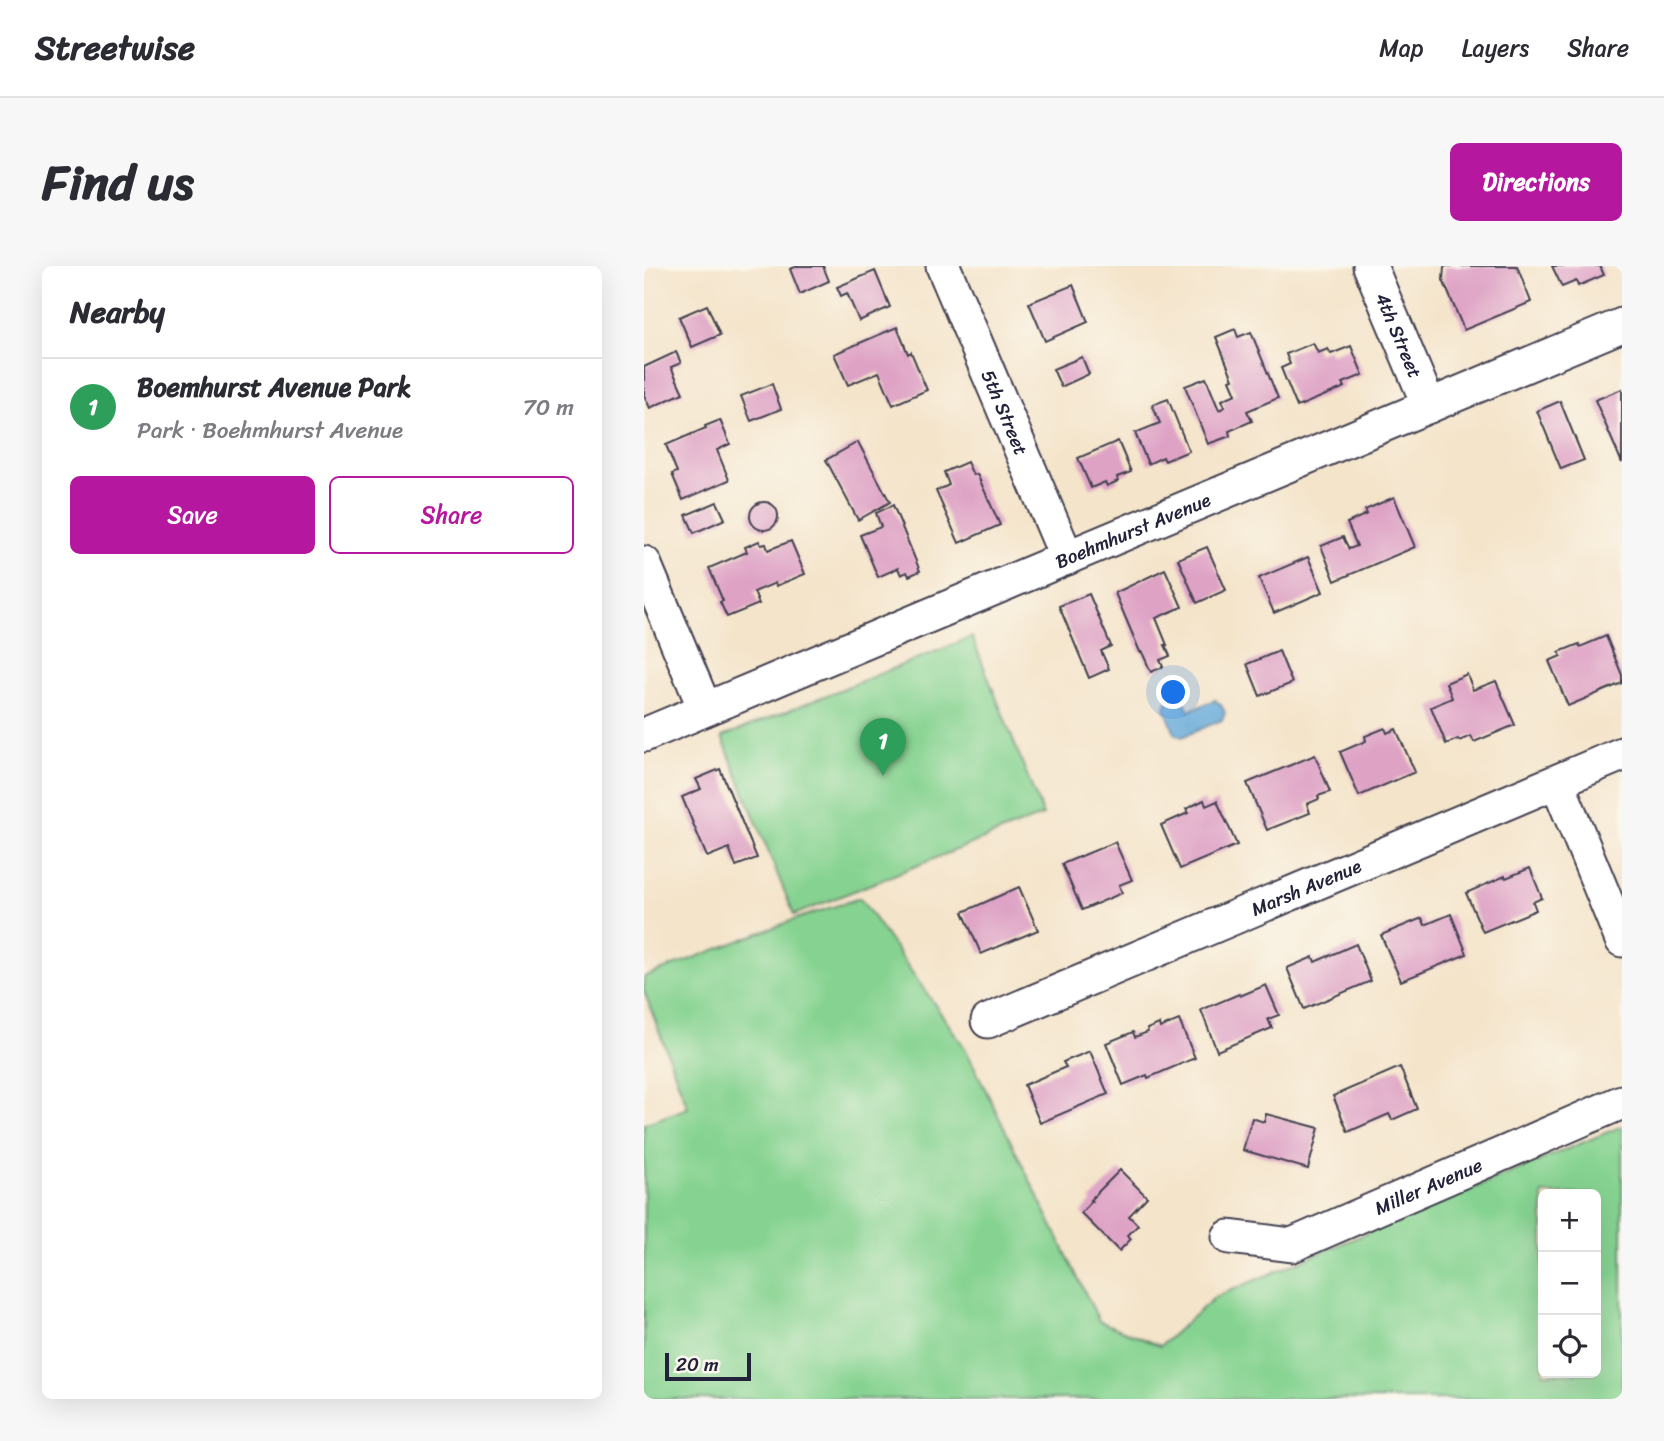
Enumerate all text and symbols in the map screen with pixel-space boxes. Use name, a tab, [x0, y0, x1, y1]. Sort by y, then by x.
text: Streetwise	[35, 19, 195, 77]
text: Map	[1379, 27, 1424, 69]
text: Layers	[1462, 27, 1529, 69]
text: Share	[1567, 27, 1629, 69]
text: Find us	[42, 139, 194, 226]
button: Directions	[1450, 143, 1622, 221]
text: Nearby	[70, 285, 165, 339]
street label: 4th Street	[1366, 287, 1432, 383]
text: Boemhurst Avenue Park	[137, 364, 411, 410]
street label: 5th Street	[972, 364, 1038, 460]
text: 1	[88, 387, 98, 428]
text: 70 m	[523, 387, 574, 428]
text: Park · Boehmhurst Avenue	[137, 410, 403, 451]
button: Save	[70, 476, 315, 554]
button: Share	[329, 476, 574, 554]
street label: Boehmhurst Avenue	[1050, 483, 1216, 577]
your location	[1156, 675, 1190, 709]
pin: 1	[860, 718, 906, 776]
street label: Marsh Avenue	[1246, 849, 1366, 925]
street label: Miller Avenue	[1369, 1148, 1488, 1224]
map controls	[1538, 1189, 1601, 1378]
button: +	[1538, 1189, 1601, 1252]
button: −	[1538, 1252, 1601, 1315]
button: locate	[1538, 1315, 1601, 1378]
text: 20 m	[676, 1348, 719, 1381]
scale bar	[665, 1350, 751, 1382]

